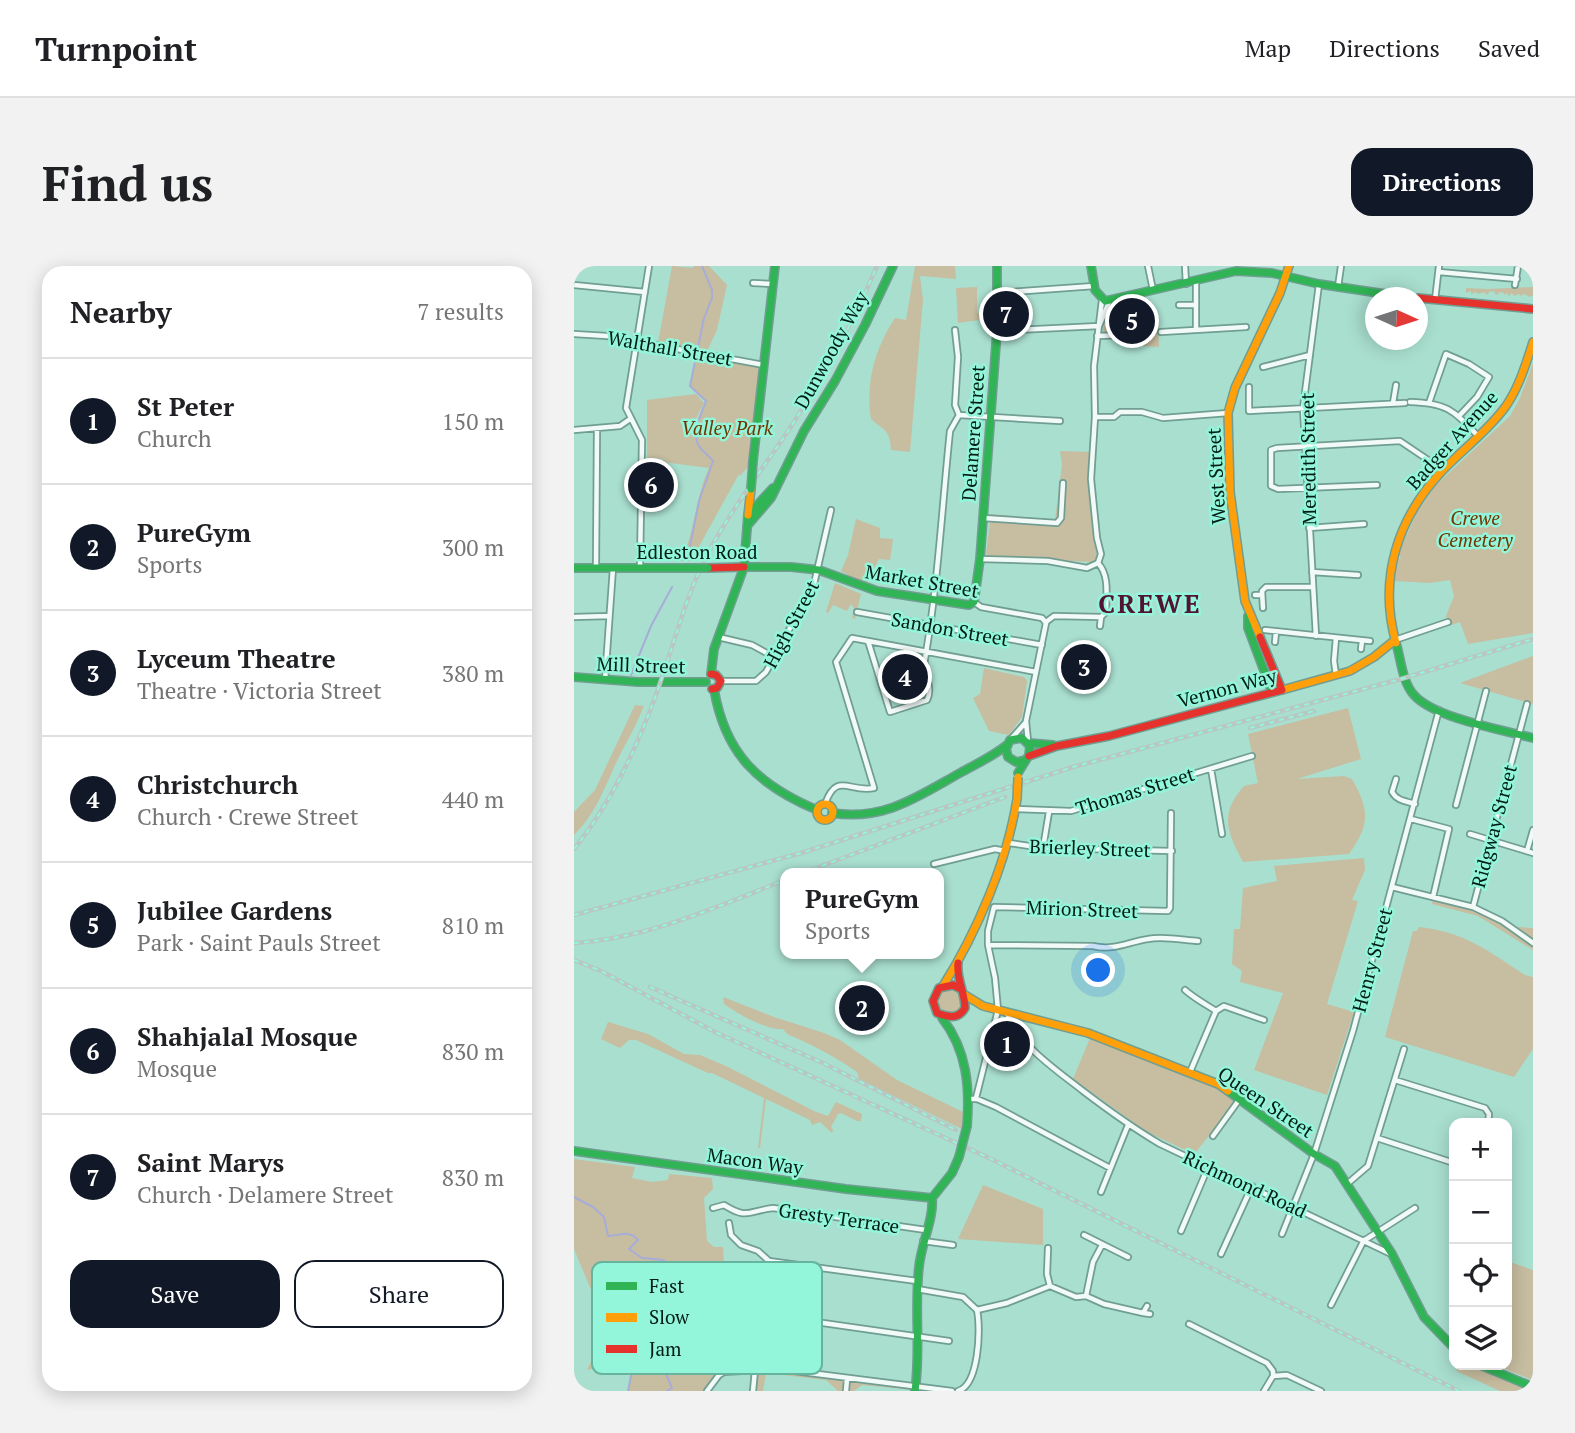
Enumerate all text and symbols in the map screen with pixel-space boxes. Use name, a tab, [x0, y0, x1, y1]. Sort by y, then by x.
text: Turnpoint	[35, 27, 197, 70]
text: Map	[1245, 32, 1291, 64]
text: Directions	[1329, 32, 1440, 64]
text: Saved	[1478, 32, 1540, 64]
button: Directions	[1351, 148, 1533, 216]
text: Find us	[42, 150, 213, 215]
street label: Dunwoody Way	[788, 286, 873, 413]
north arrow	[1365, 287, 1428, 350]
pin: 7	[983, 288, 1029, 340]
text: Nearby	[70, 292, 172, 332]
pin: 5	[1109, 295, 1155, 347]
text: 7 results	[417, 296, 504, 327]
street label: Walthall Street	[606, 324, 734, 371]
street label: Delamere Street	[955, 364, 990, 502]
street label: Badger Avenue	[1400, 385, 1503, 495]
text: St Peter	[137, 389, 234, 423]
street label: Meredith Street	[1294, 392, 1321, 526]
text: 1	[87, 406, 100, 437]
text: 150 m	[442, 406, 504, 437]
park label: Valley Park	[681, 415, 774, 440]
text: Church	[137, 423, 212, 454]
street label: West Street	[1200, 427, 1231, 525]
pin: 6	[628, 459, 674, 511]
park label: Crewe Cemetery	[1437, 505, 1514, 552]
text: PureGym	[137, 515, 251, 549]
text: 2	[87, 532, 100, 563]
text: 300 m	[442, 532, 504, 563]
street label: Edleston Road	[637, 539, 758, 564]
text: Sports	[137, 549, 202, 580]
street label: Market Street	[863, 558, 981, 603]
street label: High Street	[757, 576, 824, 672]
district label: CREWE	[1098, 586, 1202, 620]
street label: Sandon Street	[889, 606, 1011, 651]
text: Lyceum Theatre	[137, 641, 336, 675]
pin: 3	[1061, 641, 1107, 693]
street label: Mill Street	[596, 650, 686, 679]
pin: 4	[882, 651, 928, 703]
text: 3	[87, 658, 100, 689]
text: 380 m	[442, 658, 504, 689]
street label: Vernon Way	[1175, 662, 1280, 713]
text: Theatre · Victoria Street	[137, 675, 382, 706]
street label: Thomas Street	[1072, 761, 1197, 820]
street label: Ridgway Street	[1465, 761, 1522, 890]
text: Christchurch	[137, 767, 298, 801]
text: 4	[87, 784, 100, 815]
text: 440 m	[442, 784, 504, 815]
text: Church · Crewe Street	[137, 801, 358, 832]
street label: Brierley Street	[1029, 833, 1151, 862]
popup	[780, 868, 944, 959]
text: PureGym	[805, 881, 919, 915]
text: Jubilee Gardens	[137, 893, 332, 927]
street label: Mirion Street	[1025, 894, 1139, 923]
street label: Henry Street	[1346, 905, 1397, 1015]
text: 5	[87, 910, 100, 941]
text: 810 m	[442, 910, 504, 941]
text: Sports	[805, 915, 870, 946]
text: Park · Saint Pauls Street	[137, 927, 381, 958]
your location	[1081, 953, 1115, 987]
pin: 2	[839, 982, 885, 1034]
pin: 1	[984, 1018, 1030, 1070]
text: Shahjalal Mosque	[137, 1019, 358, 1053]
text: 6	[87, 1036, 100, 1067]
text: 830 m	[442, 1036, 504, 1067]
text: Mosque	[137, 1053, 217, 1084]
street label: Queen Street	[1213, 1060, 1319, 1143]
map controls	[1449, 1118, 1512, 1370]
button: +	[1449, 1118, 1512, 1181]
street label: Macon Way	[705, 1141, 805, 1180]
street label: Richmond Road	[1179, 1144, 1311, 1223]
text: Saint Marys	[137, 1145, 284, 1179]
text: 7	[87, 1162, 100, 1193]
text: 830 m	[442, 1162, 504, 1193]
text: Church · Delamere Street	[137, 1179, 393, 1210]
button: −	[1449, 1181, 1512, 1244]
street label: Gresty Terrace	[777, 1197, 901, 1238]
button: locate	[1449, 1244, 1512, 1307]
button: Save	[70, 1260, 280, 1328]
button: Share	[294, 1260, 504, 1328]
legend	[592, 1262, 822, 1374]
text: Fast	[649, 1273, 684, 1298]
text: Slow	[649, 1304, 690, 1329]
button: layers	[1449, 1307, 1512, 1370]
text: Jam	[649, 1336, 682, 1361]

